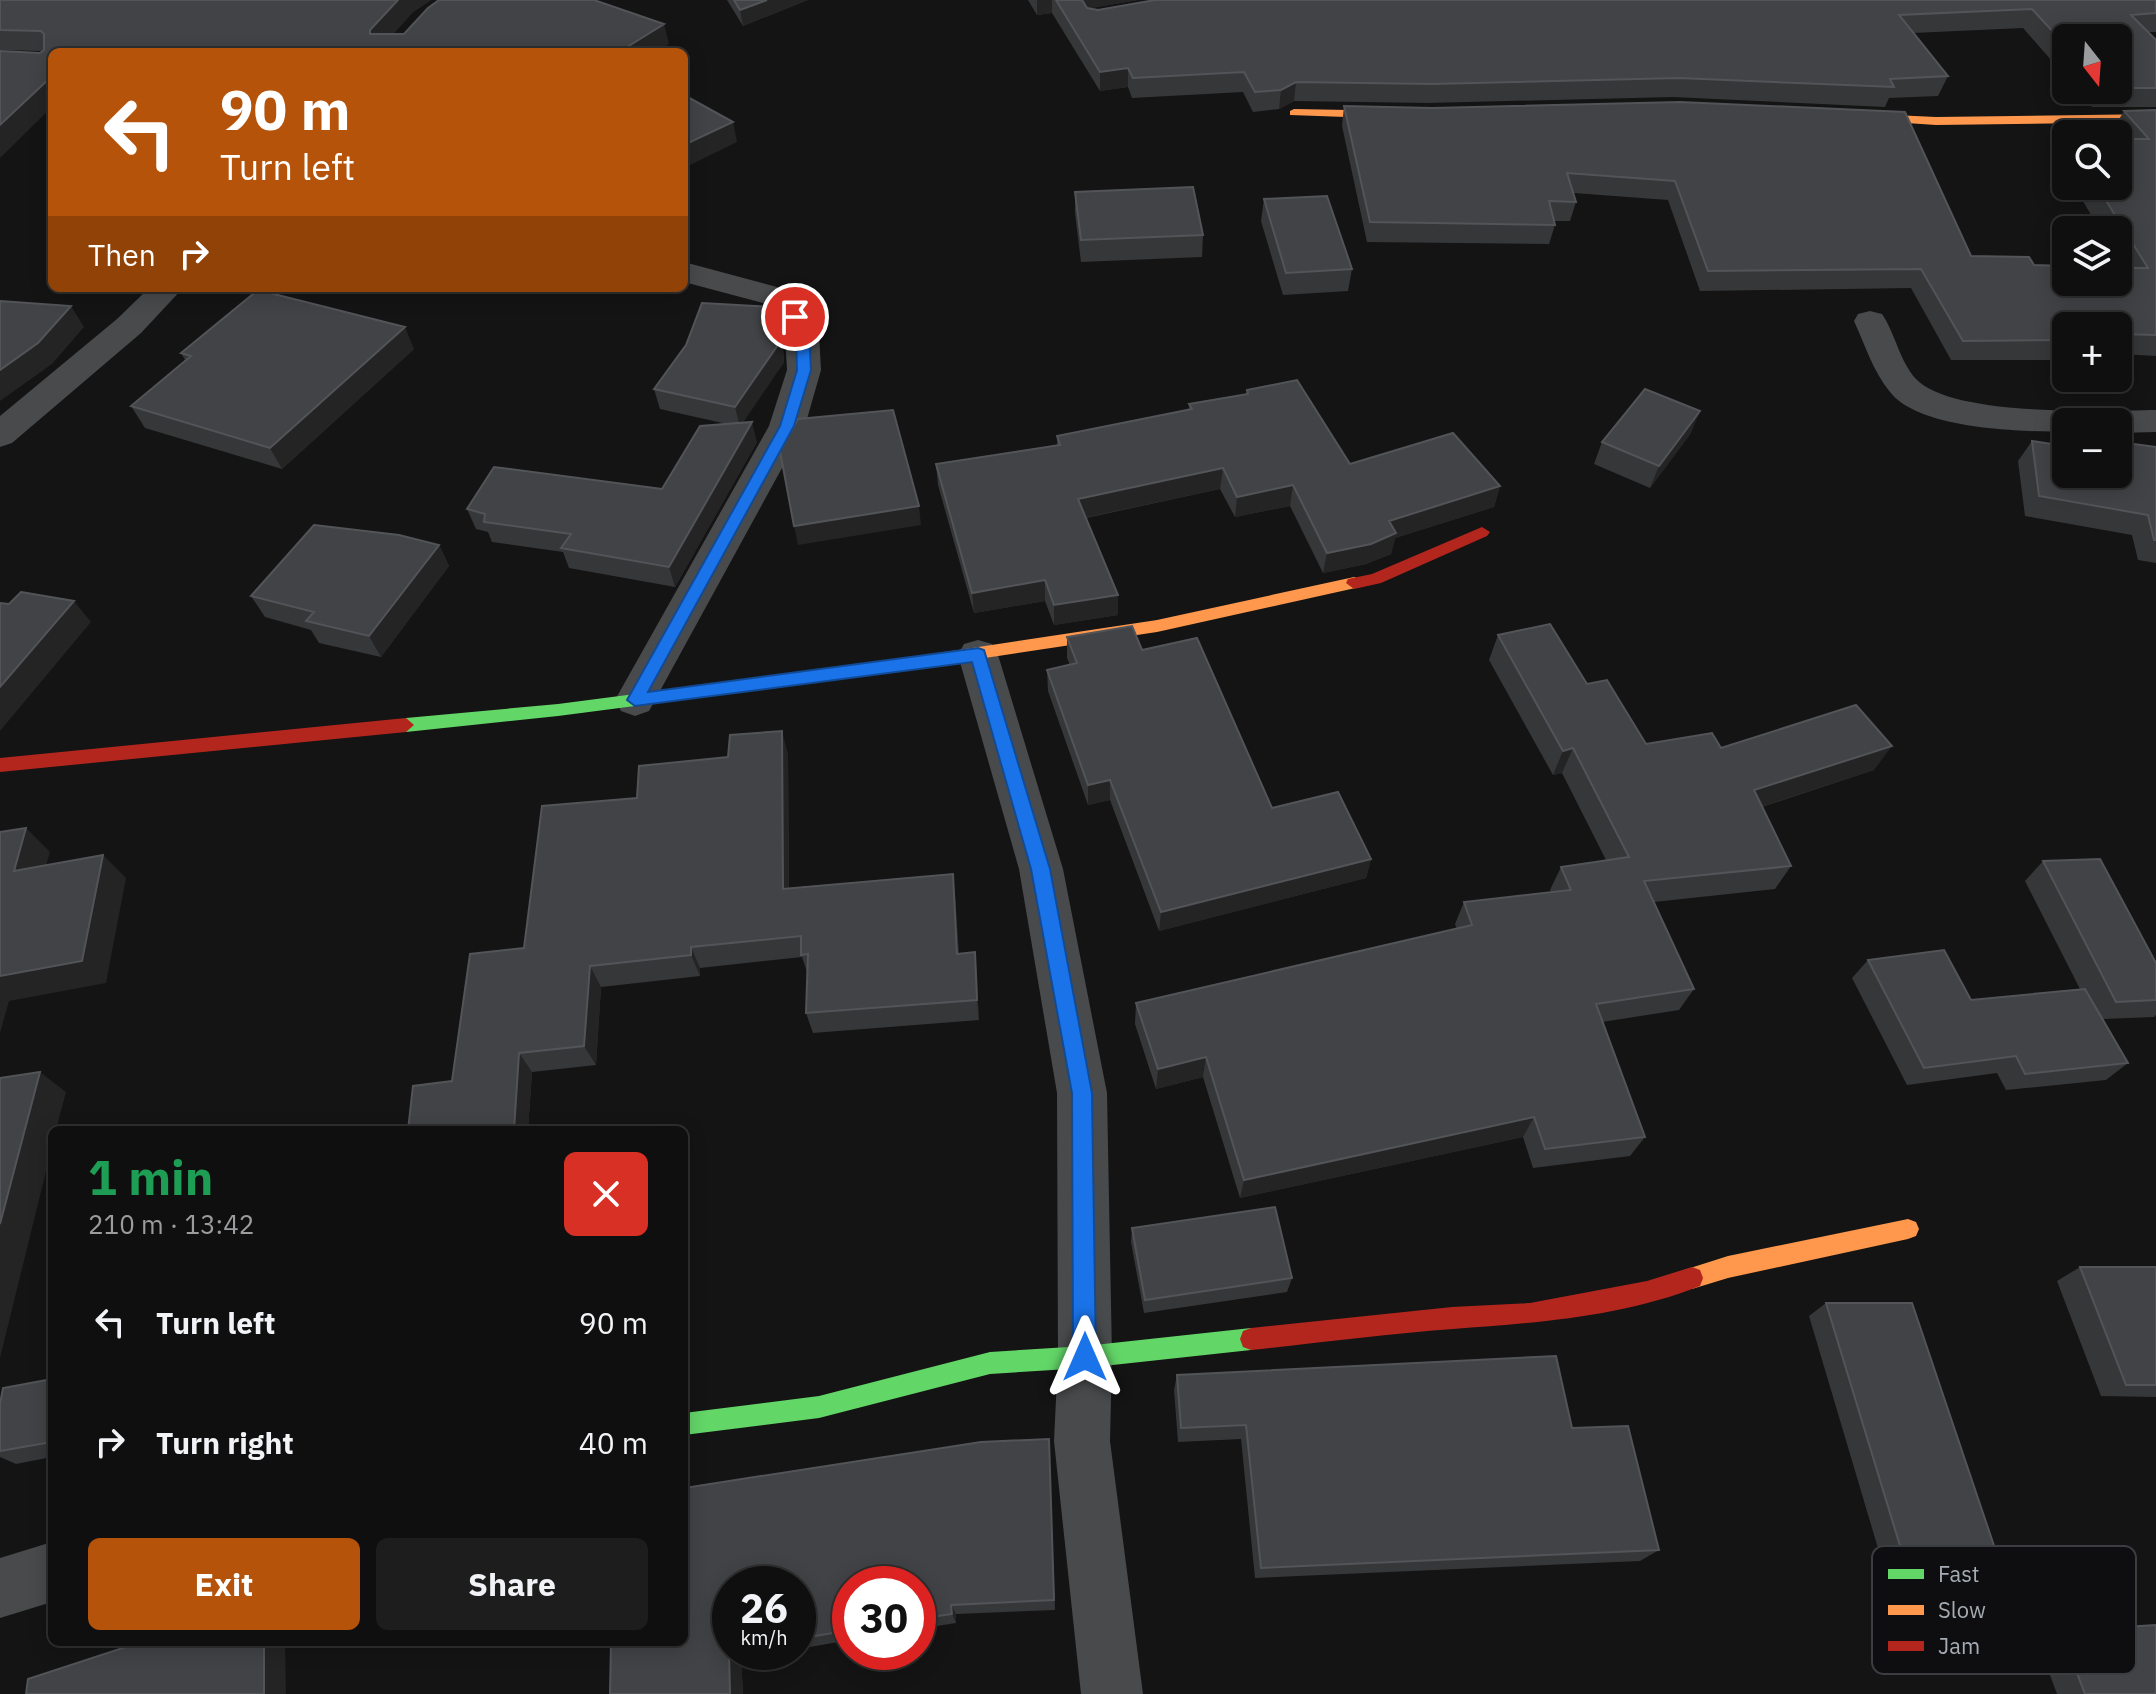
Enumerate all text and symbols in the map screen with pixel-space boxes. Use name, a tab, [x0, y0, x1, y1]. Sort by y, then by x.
north arrow	[2052, 24, 2132, 104]
map controls	[2052, 24, 2132, 488]
text: 90 m	[220, 73, 350, 145]
icon: left	[88, 80, 192, 184]
button: search	[2052, 120, 2132, 200]
text: Turn left	[220, 143, 355, 190]
button: layers	[2052, 216, 2132, 296]
icon: right	[172, 232, 216, 276]
text: Then	[88, 235, 156, 274]
pin	[761, 283, 829, 351]
icon: arrive	[773, 295, 817, 339]
button: +	[2052, 312, 2132, 392]
button: −	[2052, 408, 2132, 488]
text: 1 min	[88, 1146, 213, 1208]
button: close	[564, 1152, 648, 1236]
text: 210 m · 13:42	[88, 1207, 254, 1241]
icon: left	[88, 1300, 132, 1344]
text: Turn left	[156, 1303, 275, 1342]
text: 90 m	[579, 1303, 648, 1342]
position arrow	[1043, 1315, 1127, 1399]
icon: right	[88, 1420, 132, 1464]
text: Turn right	[156, 1423, 294, 1462]
text: 40 m	[579, 1423, 648, 1462]
button: Exit	[88, 1538, 360, 1630]
button: Share	[376, 1538, 648, 1630]
legend	[1872, 1546, 2136, 1674]
text: Fast	[1938, 1559, 1979, 1588]
speed limit sign: 30	[832, 1566, 936, 1670]
text: 26	[740, 1582, 788, 1634]
text: Slow	[1938, 1595, 1986, 1624]
text: km/h	[740, 1624, 788, 1651]
text: Jam	[1938, 1631, 1980, 1660]

